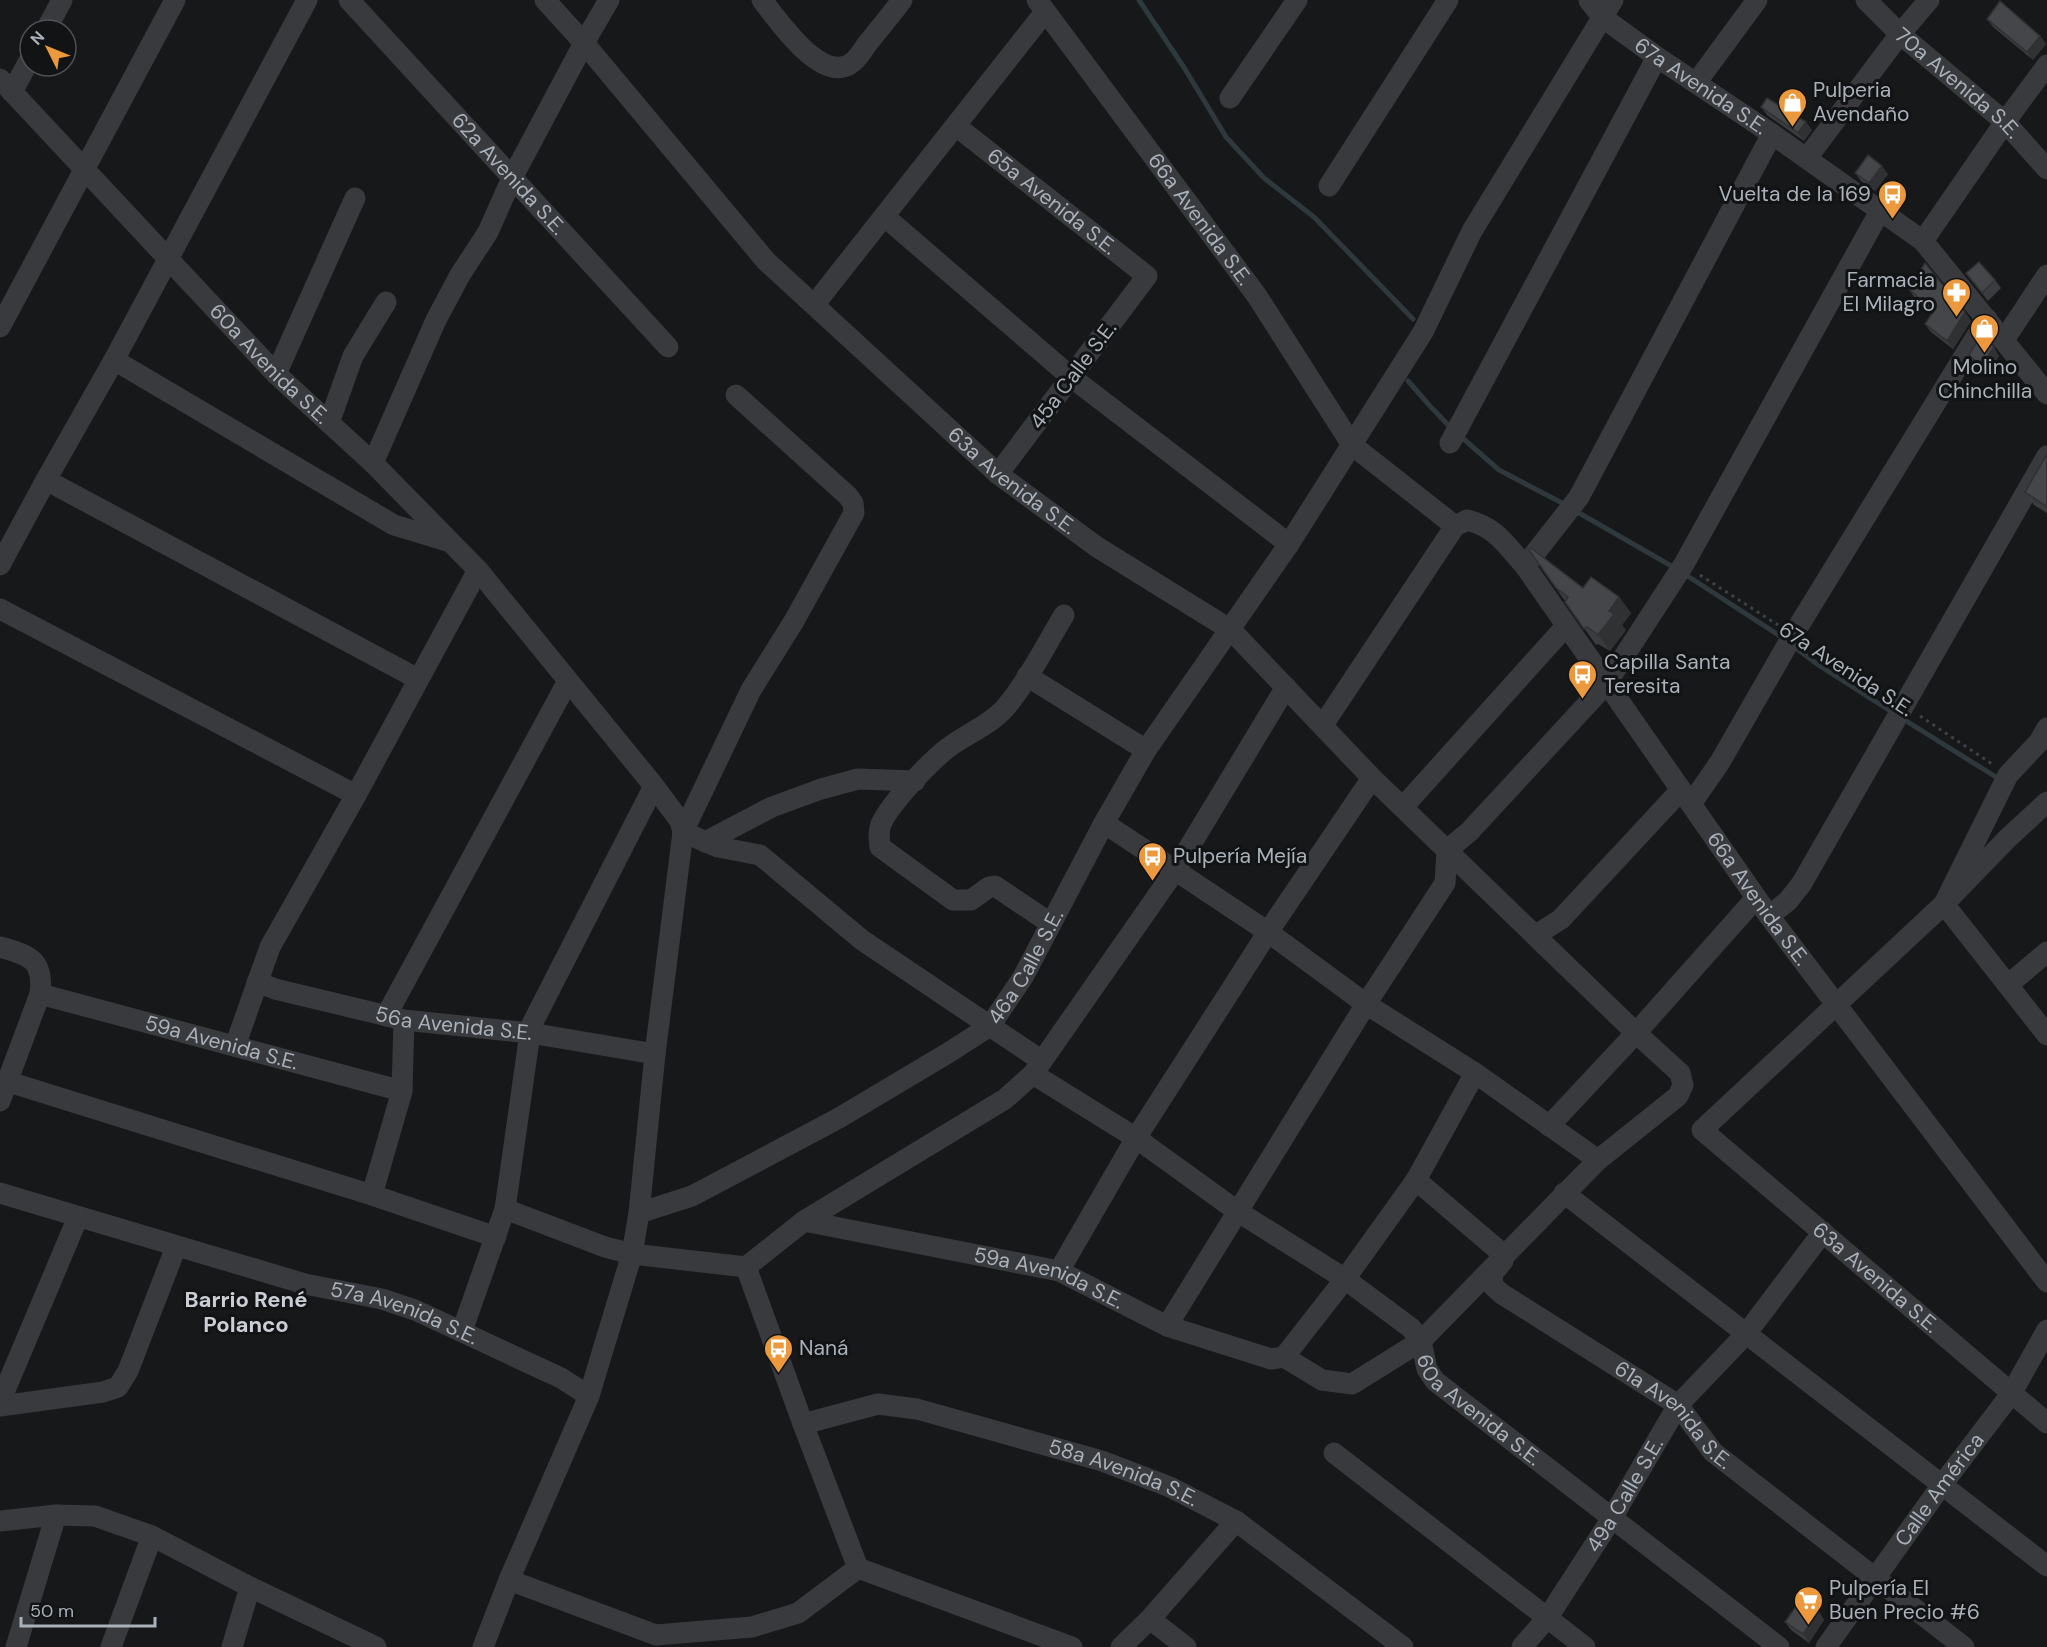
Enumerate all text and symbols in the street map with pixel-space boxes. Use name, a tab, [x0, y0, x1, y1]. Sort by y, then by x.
north arrow	[18, 18, 78, 78]
street label: 70a Avenida S.E.	[1889, 21, 2027, 144]
text: N	[26, 27, 49, 50]
street label: 67a Avenida S.E.	[1629, 31, 1773, 141]
place label: Pulperia Avendaño	[1813, 76, 1910, 128]
shop icon: Pulperia Avendaño	[1776, 86, 1808, 128]
street label: 62a Avenida S.E.	[445, 107, 572, 241]
street label: 65a Avenida S.E.	[981, 142, 1123, 261]
street label: 66a Avenida S.E.	[1141, 147, 1258, 291]
bus stop icon: Vuelta de la 169	[1876, 178, 1908, 220]
place label: Vuelta de la 169	[1718, 180, 1871, 208]
place label: Farmacia El Milagro	[1843, 266, 1935, 318]
pharmacy icon: Farmacia El Milagro	[1940, 276, 1972, 318]
street label: 60a Avenida S.E.	[203, 297, 335, 430]
shop icon: Molino Chinchilla	[1969, 312, 2001, 354]
street label: 45a Calle S.E.	[1023, 315, 1123, 435]
place label: Molino Chinchilla	[1938, 353, 2032, 405]
street label: 63a Avenida S.E.	[941, 421, 1082, 541]
street label: 67a Avenida S.E.	[1773, 615, 1919, 723]
place label: Capilla Santa Teresita	[1604, 648, 1730, 700]
bus stop icon: Capilla Santa Teresita	[1567, 658, 1599, 700]
street label: 66a Avenida S.E.	[1700, 826, 1816, 971]
bus stop icon: Pulpería Mejía	[1136, 840, 1168, 882]
place label: Pulpería Mejía	[1173, 842, 1307, 870]
street label: 46a Calle S.E.	[981, 905, 1070, 1030]
street label: 56a Avenida S.E.	[372, 1000, 535, 1047]
street label: 59a Avenida S.E.	[142, 1009, 301, 1077]
street label: 63a Avenida S.E.	[1807, 1216, 1945, 1339]
street label: 59a Avenida S.E.	[971, 1241, 1129, 1316]
street label: 57a Avenida S.E.	[328, 1275, 483, 1351]
district label: Barrio René Polanco	[185, 1285, 307, 1339]
bus stop icon: Naná	[762, 1332, 794, 1374]
place label: Naná	[799, 1334, 848, 1362]
street label: 60a Avenida S.E.	[1410, 1352, 1547, 1472]
street label: 61a Avenida S.E.	[1609, 1354, 1738, 1476]
street label: Calle América	[1888, 1427, 1990, 1552]
street label: 58a Avenida S.E.	[1045, 1433, 1203, 1513]
street label: 49a Calle S.E.	[1580, 1433, 1670, 1557]
place label: Pulpería El Buen Precio #6	[1829, 1574, 1980, 1626]
supermarket icon: Pulpería El Buen Precio #6	[1792, 1584, 1824, 1626]
scale bar	[21, 1590, 154, 1628]
text: 50 m	[30, 1599, 74, 1623]

